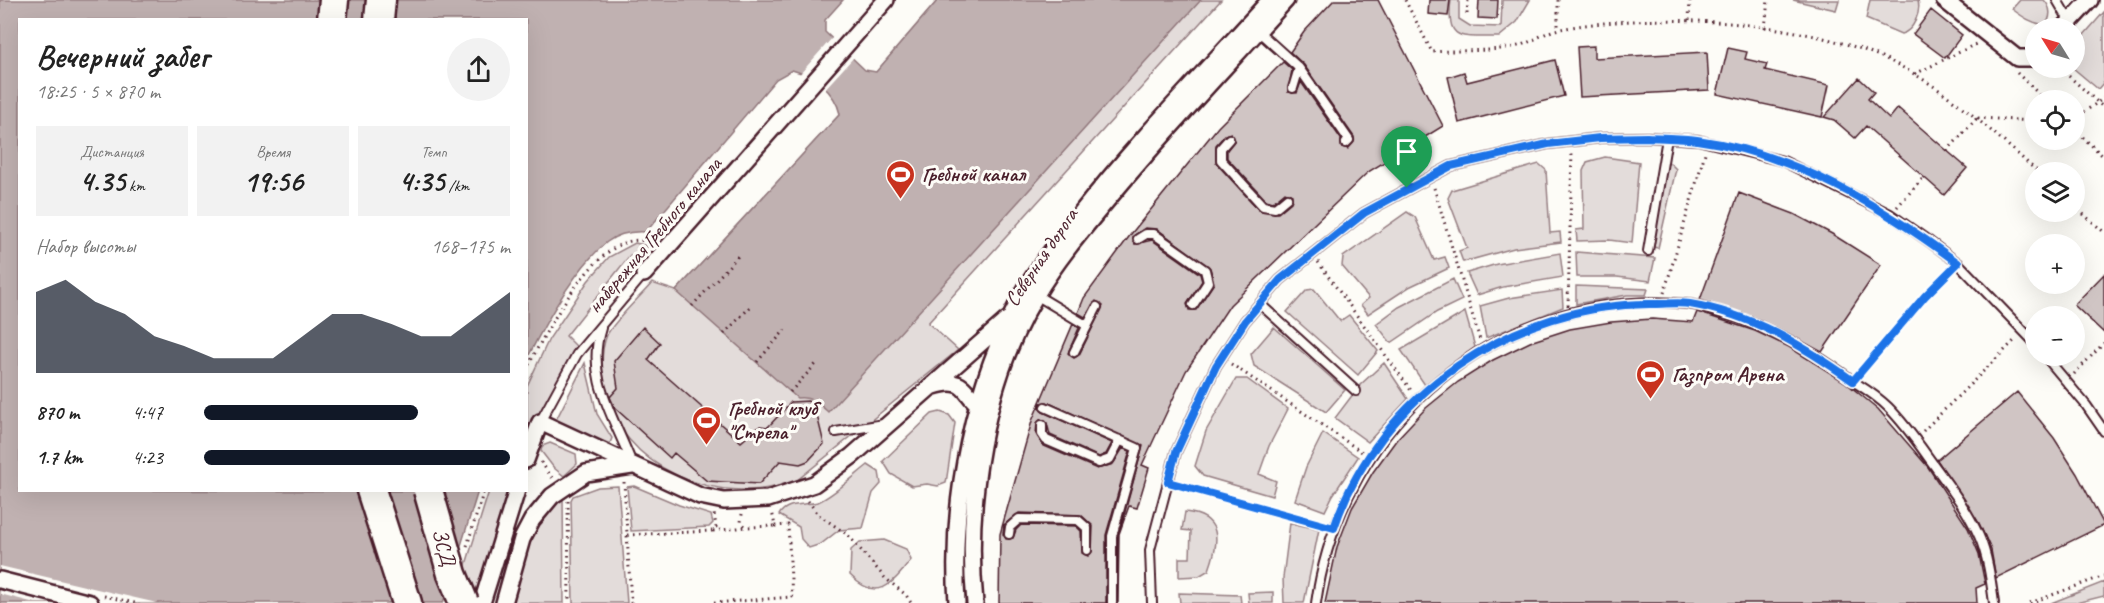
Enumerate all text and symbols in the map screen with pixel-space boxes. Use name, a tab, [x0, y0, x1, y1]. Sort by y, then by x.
north arrow	[2025, 18, 2085, 78]
map controls	[2025, 18, 2085, 366]
text: Вечерний забег	[36, 35, 209, 77]
button: share	[447, 38, 510, 101]
text: 18:25 · 5 × 870 m	[36, 79, 160, 104]
button: locate	[2025, 90, 2085, 150]
pin	[1381, 126, 1432, 188]
icon: arrive	[1390, 135, 1423, 168]
text: Дистанция	[80, 142, 144, 162]
text: Время	[256, 142, 290, 162]
text: Темп	[421, 142, 447, 162]
street label: набережная Гребного канала	[581, 150, 728, 318]
sports icon: Гребной канал	[885, 158, 917, 200]
place label: Гребной канал	[922, 161, 1028, 187]
text: 4.35	[79, 162, 125, 200]
text: 19:56	[243, 162, 303, 200]
text: 4:35	[399, 162, 445, 200]
button: layers	[2025, 162, 2085, 222]
text: km	[125, 176, 145, 196]
text: /km	[445, 176, 469, 196]
street label: Северная дорога	[999, 201, 1084, 311]
text: Набор высоты	[36, 234, 135, 259]
text: 168–175 m	[431, 234, 510, 259]
button: +	[2025, 234, 2085, 294]
button: −	[2025, 306, 2085, 366]
sports icon: Газпром Арена	[1635, 358, 1667, 400]
place label: Газпром Арена	[1672, 361, 1785, 388]
place label: Гребной клуб "Стрела"	[728, 395, 822, 445]
text: 870 m	[36, 400, 79, 425]
text: 4:47	[132, 400, 163, 425]
sports icon: Гребной клуб "Стрела"	[691, 404, 723, 446]
text: 1.7 km	[36, 445, 82, 470]
text: 4:23	[132, 445, 163, 470]
street label: ЗСД	[426, 525, 462, 570]

